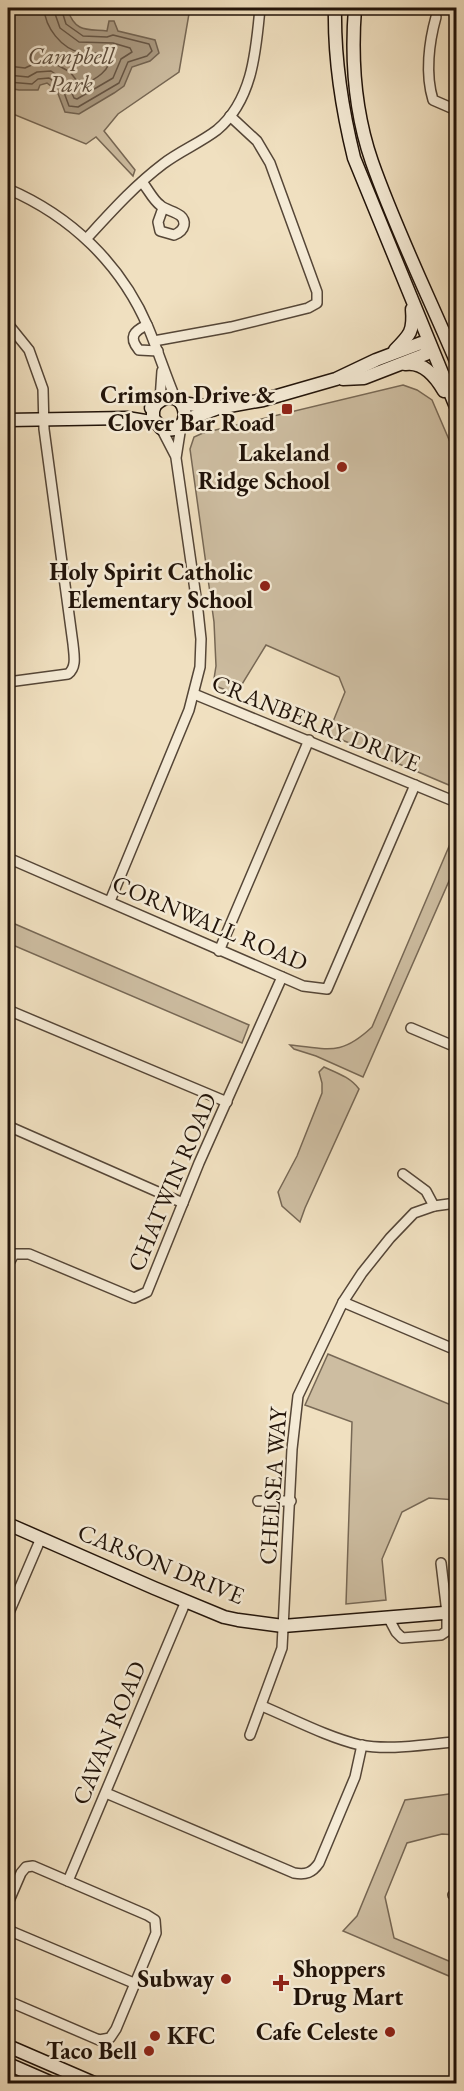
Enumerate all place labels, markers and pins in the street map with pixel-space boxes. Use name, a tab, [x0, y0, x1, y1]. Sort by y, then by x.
place label: Crimson Drive & Clover Bar Road	[100, 379, 276, 438]
marker: Crimson Drive & Clover Bar Road	[280, 402, 294, 416]
place label: Lakeland Ridge School	[198, 437, 331, 497]
marker: Lakeland Ridge School	[335, 460, 349, 474]
place label: Holy Spirit Catholic Elementary School	[49, 556, 253, 616]
marker: Holy Spirit Catholic Elementary School	[258, 579, 272, 593]
place label: Shoppers Drug Mart	[293, 1953, 403, 2013]
place label: Subway	[137, 1963, 214, 1995]
marker: Subway	[219, 1972, 233, 1986]
marker: Shoppers Drug Mart	[274, 1976, 288, 1990]
place label: Cafe Celeste	[256, 2016, 378, 2047]
place label: KFC	[167, 2020, 215, 2051]
marker: Cafe Celeste	[383, 2025, 397, 2039]
marker: KFC	[148, 2029, 162, 2043]
place label: Taco Bell	[46, 2035, 137, 2066]
marker: Taco Bell	[142, 2044, 156, 2058]

